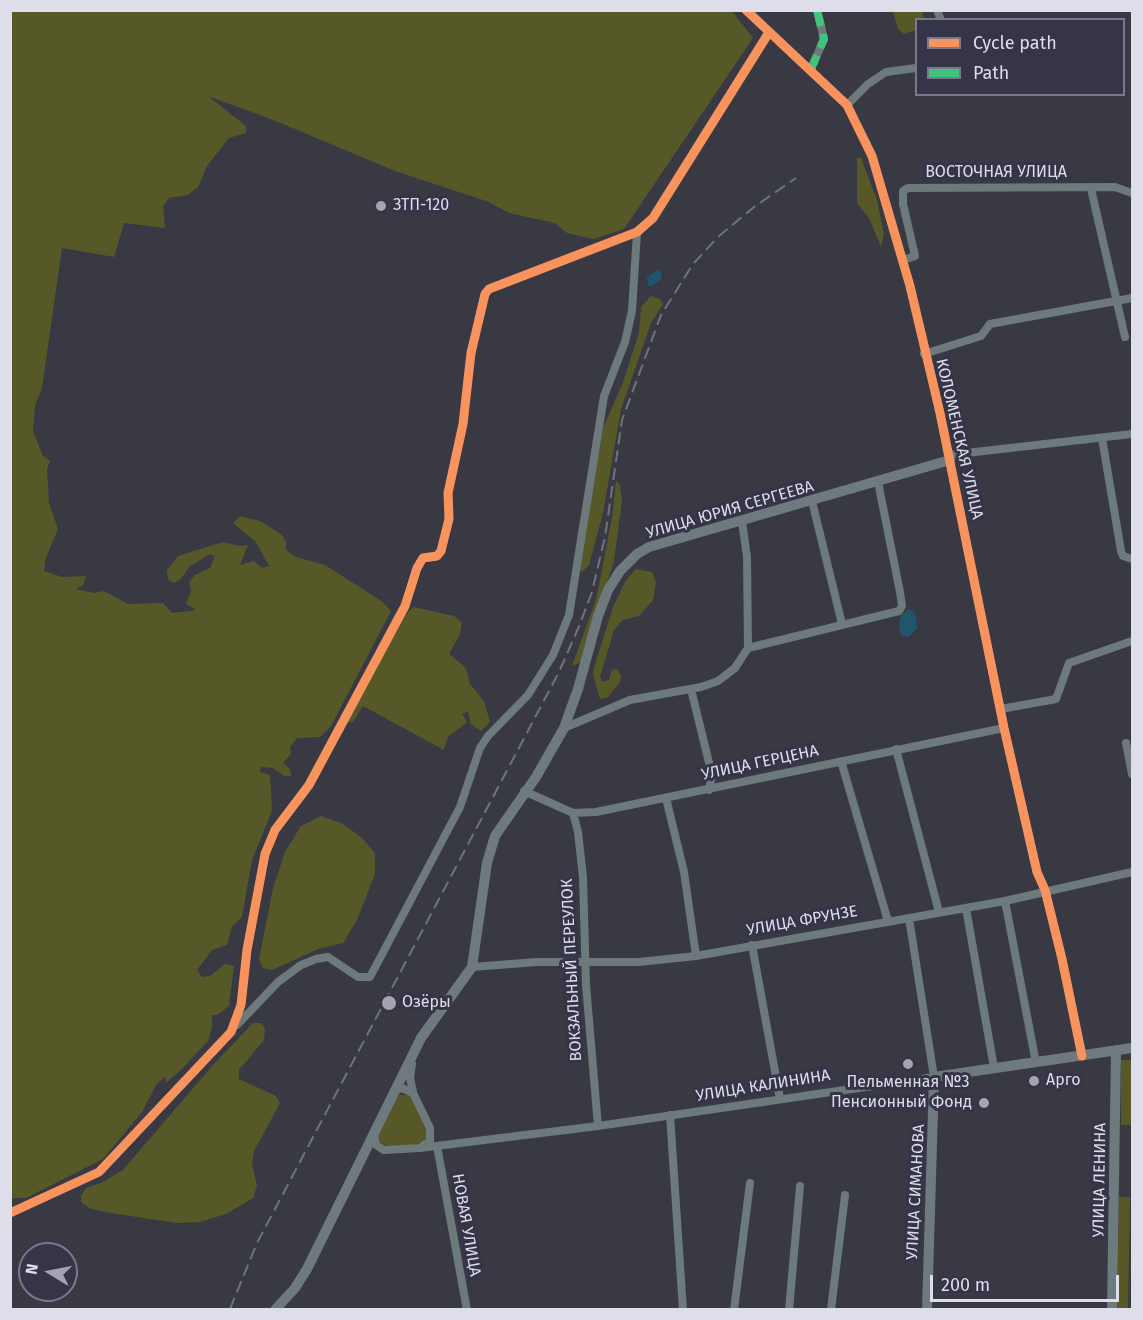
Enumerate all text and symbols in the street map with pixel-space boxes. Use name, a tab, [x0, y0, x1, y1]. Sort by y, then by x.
legend	[915, 18, 1125, 96]
text: Cycle path	[973, 32, 1057, 54]
text: Path	[973, 62, 1009, 84]
street label: ВОСТОЧНАЯ УЛИЦА	[925, 163, 1067, 183]
place label: ЗТП-120	[393, 196, 449, 216]
marker: ЗТП-120	[374, 199, 388, 213]
street label: КОЛОМЕНСКАЯ УЛИЦА	[931, 357, 987, 521]
street label: УЛИЦА ЮРИЯ СЕРГЕЕВА	[644, 477, 816, 543]
street label: УЛИЦА ГЕРЦЕНА	[700, 741, 820, 785]
street label: ВОКЗАЛЬНЫЙ ПЕРЕУЛОК	[558, 878, 586, 1062]
street label: УЛИЦА ФРУНЗЕ	[745, 902, 859, 940]
place label: Озёры	[402, 993, 451, 1013]
marker: Озёры	[380, 994, 398, 1012]
marker: Пельменная №3	[901, 1057, 915, 1071]
street label: УЛИЦА КАЛИНИНА	[694, 1066, 832, 1106]
place label: Арго	[1046, 1071, 1080, 1091]
place label: Пельменная №3	[847, 1073, 969, 1093]
marker: Арго	[1027, 1074, 1041, 1088]
place label: Пенсионный Фонд	[831, 1093, 972, 1113]
marker: Пенсионный Фонд	[977, 1096, 991, 1110]
street label: УЛИЦА ЛЕНИНА	[1089, 1122, 1111, 1238]
street label: УЛИЦА СИМАНОВА	[903, 1124, 929, 1260]
street label: НОВАЯ УЛИЦА	[447, 1172, 485, 1278]
north arrow	[18, 1242, 78, 1302]
text: N	[21, 1262, 42, 1276]
scale bar	[933, 1263, 1122, 1301]
text: 200 m	[941, 1274, 990, 1296]

